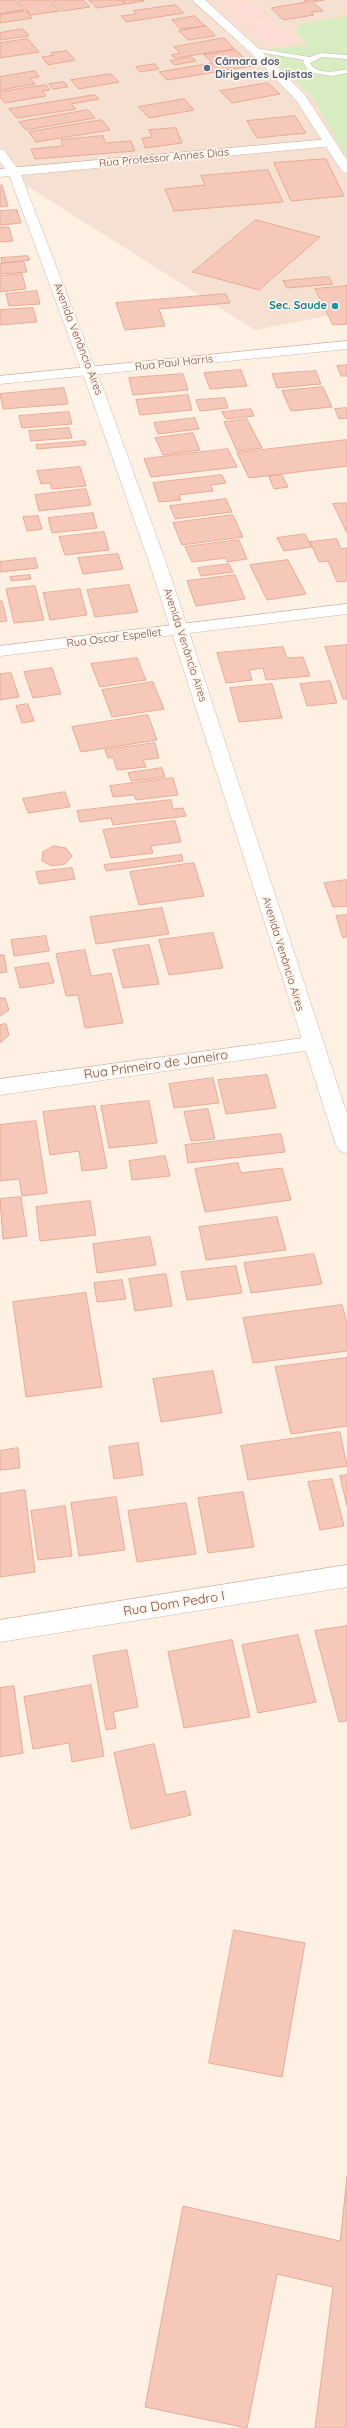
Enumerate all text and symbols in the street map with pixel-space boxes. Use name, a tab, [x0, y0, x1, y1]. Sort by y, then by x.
place label: Câmara dos Dirigentes Lojistas	[215, 55, 313, 81]
marker: Câmara dos Dirigentes Lojistas	[202, 63, 212, 73]
street label: Rua Professor Annes Dias	[98, 146, 230, 170]
street label: Avenida Venâncio Aires	[51, 281, 105, 397]
place label: Sec. Saude	[269, 299, 327, 313]
marker: Sec. Saude	[330, 301, 340, 311]
street label: Rua Paul Harris	[134, 352, 214, 374]
street label: Avenida Venâncio Aires	[160, 586, 210, 704]
street label: Rua Oscar Espellet	[66, 626, 162, 650]
street label: Avenida Venâncio Aires	[259, 895, 307, 1013]
street label: Rua Primeiro de Janeiro	[83, 1047, 229, 1083]
street label: Rua Dom Pedro I	[122, 1588, 226, 1620]

